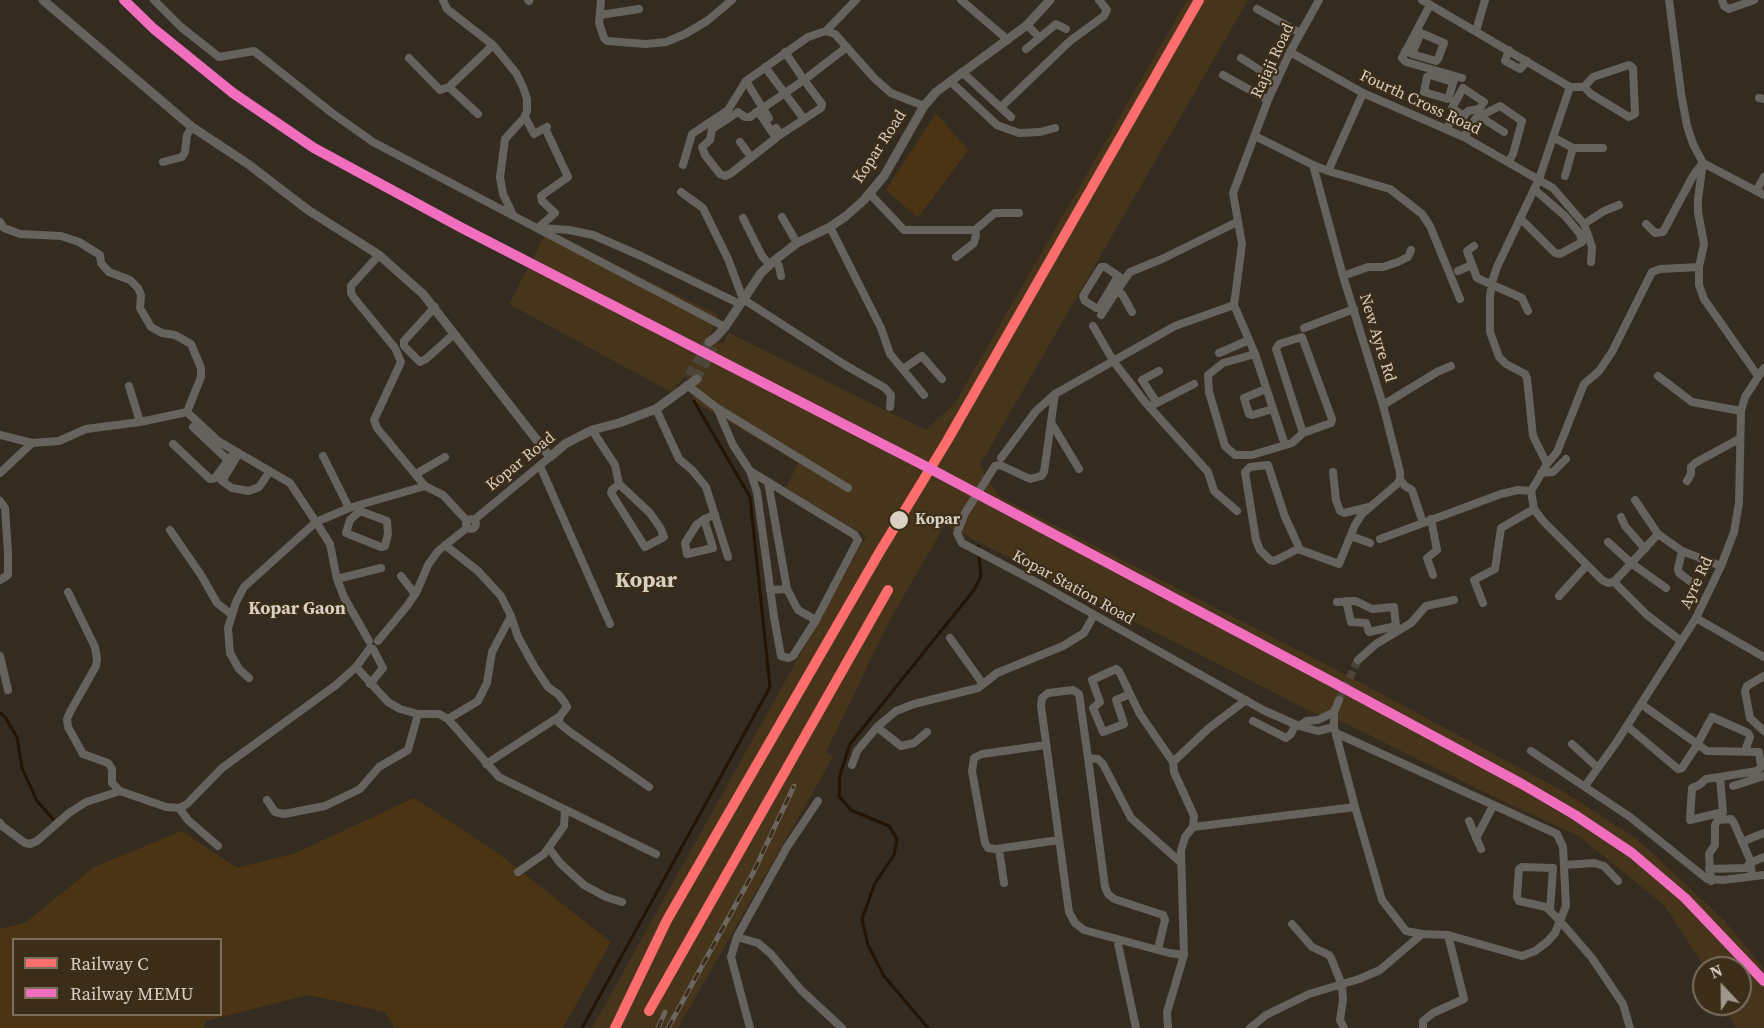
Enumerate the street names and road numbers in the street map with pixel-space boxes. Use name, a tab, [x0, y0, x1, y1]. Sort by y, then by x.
street label: Rajaji Road	[1247, 21, 1299, 101]
street label: Fourth Cross Road	[1356, 67, 1484, 139]
street label: Kopar Road	[849, 107, 911, 187]
street label: New Ayre Rd	[1354, 292, 1400, 384]
street label: Kopar Road	[483, 428, 559, 496]
street label: Kopar Station Road	[1009, 546, 1137, 630]
street label: Ayre Rd	[1676, 554, 1718, 612]

